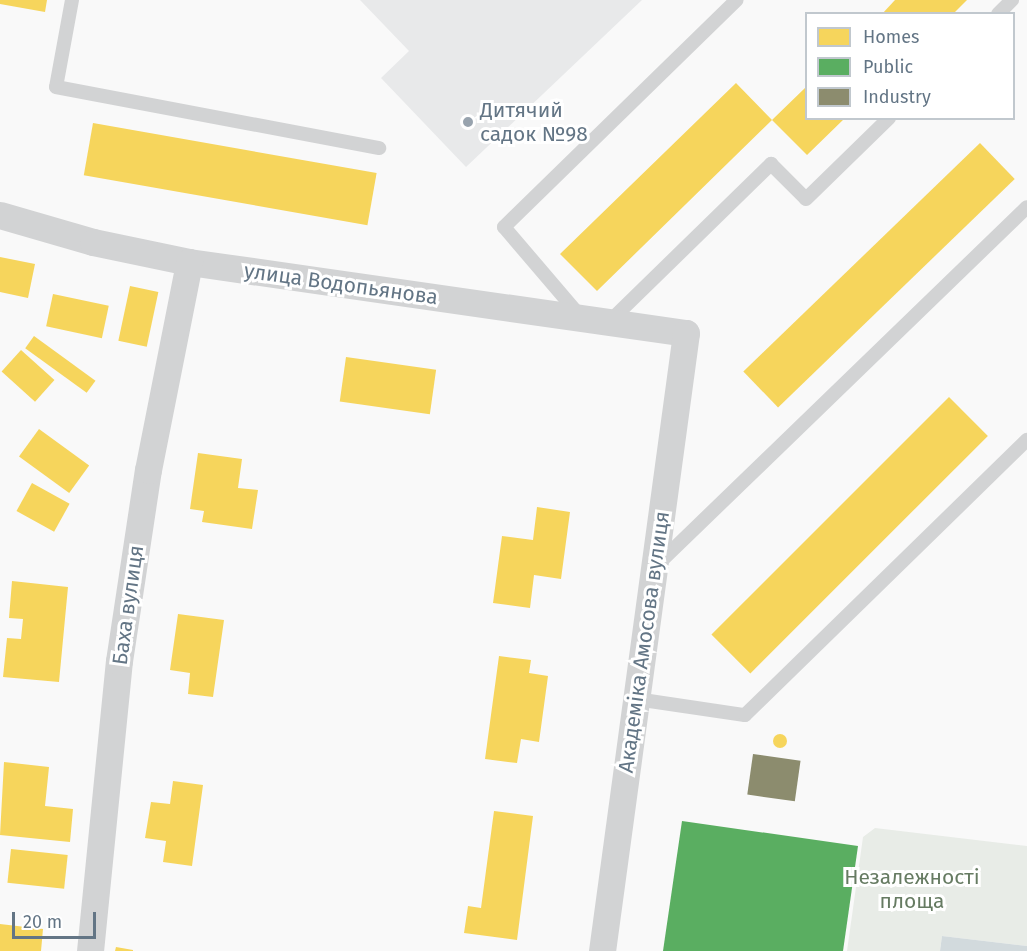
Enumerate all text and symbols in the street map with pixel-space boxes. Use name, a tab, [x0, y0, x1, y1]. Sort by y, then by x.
legend	[805, 12, 1015, 120]
text: Homes	[863, 26, 919, 48]
text: Public	[863, 56, 913, 78]
text: Industry	[863, 86, 931, 108]
place label: Дитячий садок №98	[480, 97, 588, 147]
marker: Дитячий садок №98	[461, 115, 475, 129]
street label: улица Водопьянова	[243, 258, 439, 310]
street label: Академіка Амосова вулиця	[613, 510, 675, 774]
street label: Баха вулиця	[107, 544, 149, 666]
park label: Незалежності площа	[844, 864, 980, 914]
scale bar	[15, 900, 99, 938]
text: 20 m	[23, 911, 62, 933]

